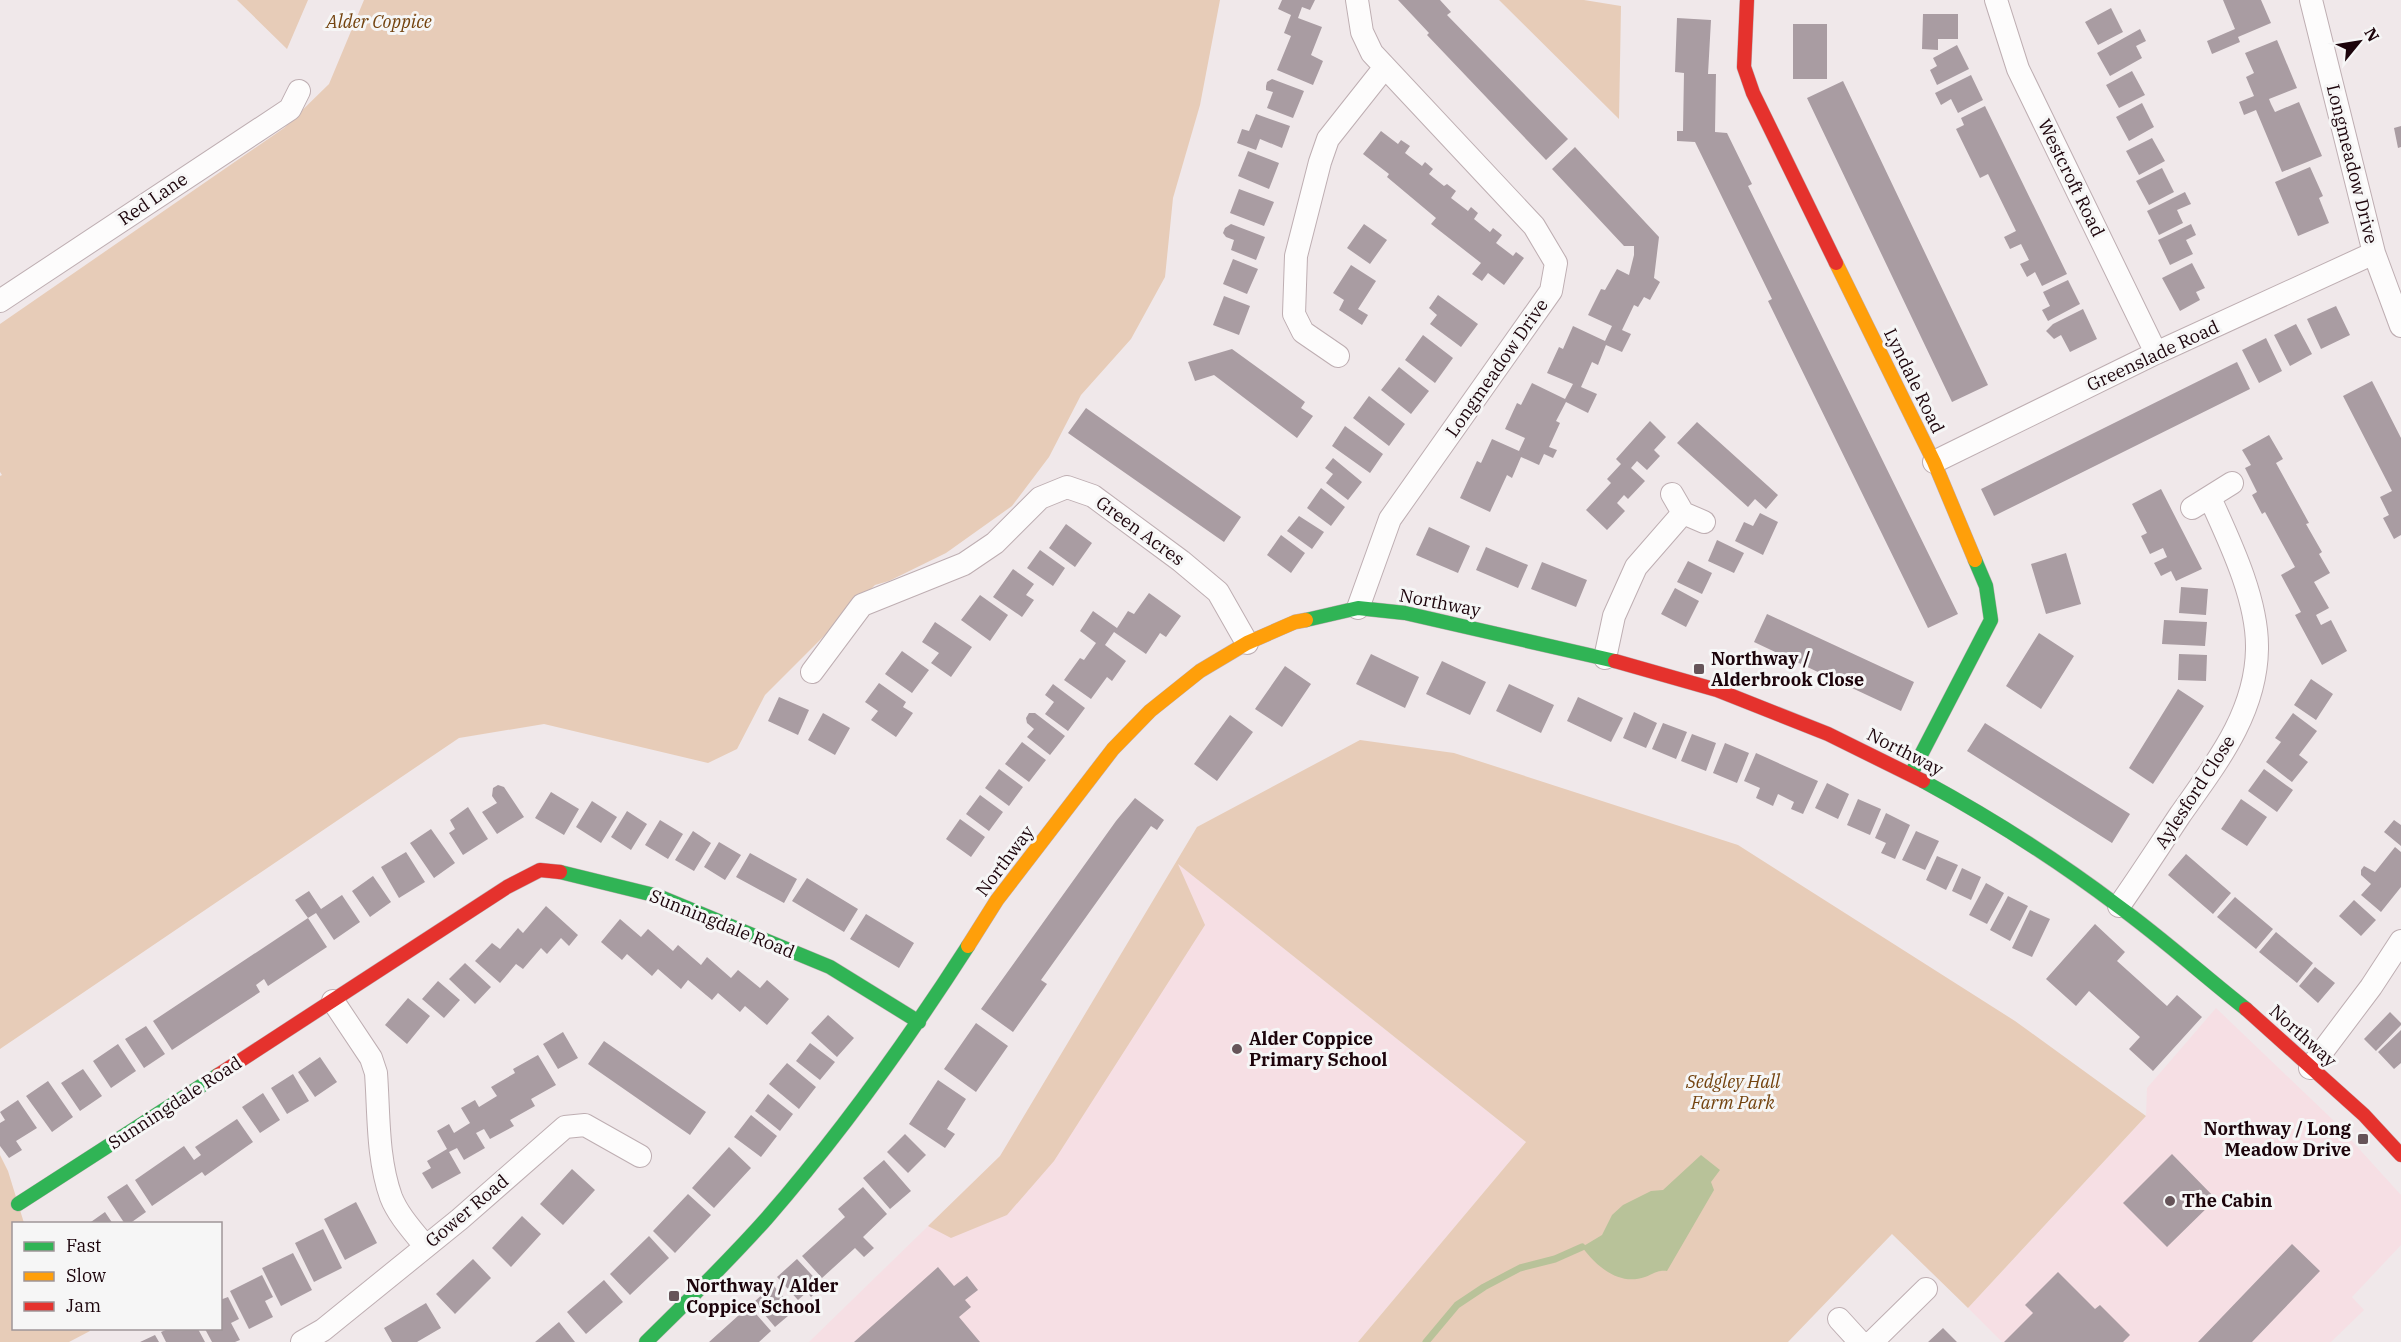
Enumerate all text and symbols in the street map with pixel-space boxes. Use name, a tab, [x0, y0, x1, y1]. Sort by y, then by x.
park label: Alder Coppice	[325, 10, 432, 33]
north arrow	[2329, 12, 2389, 72]
text: N	[2360, 24, 2384, 45]
street label: Longmeadow Drive	[2322, 82, 2383, 246]
street label: Westcroft Road	[2033, 115, 2110, 240]
street label: Red Lane	[114, 167, 192, 230]
street label: Longmeadow Drive	[1440, 294, 1553, 441]
street label: Greenslade Road	[2083, 315, 2223, 396]
street label: Lyndale Road	[1879, 324, 1950, 437]
street label: Green Acres	[1092, 491, 1189, 570]
street label: Northway	[1397, 583, 1483, 622]
place label: Northway / Alderbrook Close	[1711, 647, 1864, 691]
marker: Northway / Alderbrook Close	[1692, 662, 1706, 676]
street label: Northway	[1863, 723, 1948, 781]
street label: Aylesford Close	[2149, 731, 2240, 853]
street label: Northway	[971, 820, 1039, 901]
street label: Sunningdale Road	[646, 884, 798, 963]
street label: Northway	[2265, 999, 2342, 1072]
place label: Alder Coppice Primary School	[1249, 1027, 1387, 1071]
marker: Alder Coppice Primary School	[1230, 1042, 1244, 1056]
street label: Sunningdale Road	[104, 1051, 246, 1154]
park label: Sedgley Hall Farm Park	[1685, 1070, 1781, 1114]
place label: Northway / Long Meadow Drive	[2203, 1117, 2352, 1161]
marker: Northway / Long Meadow Drive	[2356, 1132, 2370, 1146]
street label: Gower Road	[420, 1169, 513, 1252]
place label: The Cabin	[2182, 1189, 2272, 1212]
marker: The Cabin	[2163, 1194, 2177, 1208]
legend	[12, 1222, 222, 1330]
text: Fast	[66, 1234, 101, 1257]
text: Slow	[66, 1264, 106, 1287]
place label: Northway / Alder Coppice School	[686, 1274, 839, 1318]
marker: Northway / Alder Coppice School	[667, 1289, 681, 1303]
text: Jam	[66, 1294, 101, 1317]

